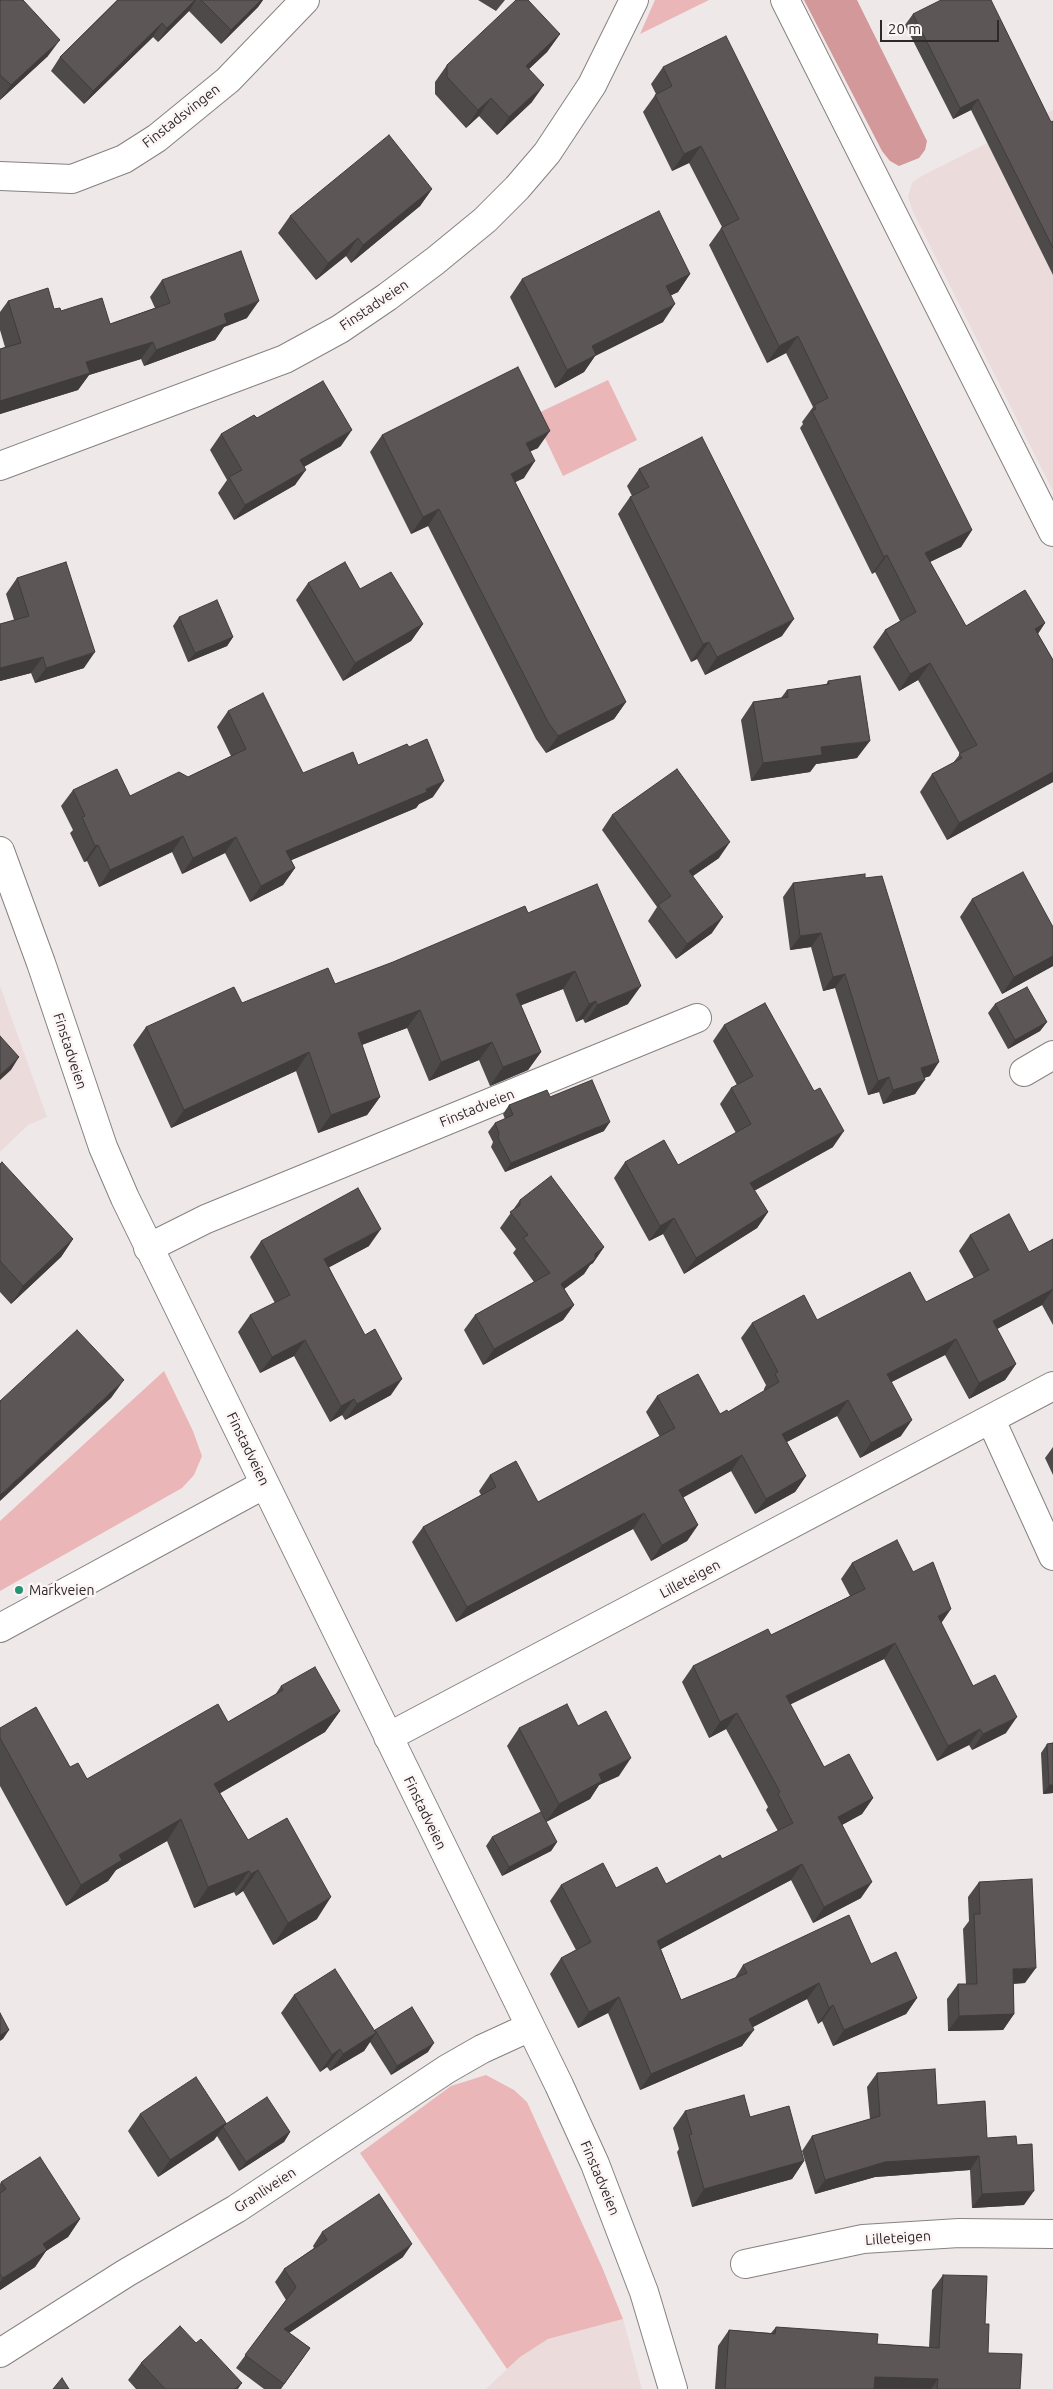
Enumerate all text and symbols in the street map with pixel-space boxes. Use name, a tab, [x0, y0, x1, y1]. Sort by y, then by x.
scale bar	[883, 10, 1002, 42]
text: 20 m	[888, 20, 921, 37]
street label: Finstadsvingen	[139, 81, 223, 151]
street label: Finstadveien	[336, 276, 412, 334]
street label: Finstadveien	[50, 1011, 90, 1091]
street label: Finstadveien	[437, 1085, 517, 1131]
street label: Finstadveien	[223, 1410, 273, 1488]
street label: Lilleteigen	[657, 1556, 723, 1602]
place label: Markveien	[29, 1582, 94, 1598]
marker: Markveien	[13, 1584, 25, 1596]
street label: Finstadveien	[400, 1774, 450, 1852]
street label: Finstadveien	[577, 2138, 623, 2218]
street label: Granliveien	[231, 2164, 299, 2216]
street label: Lilleteigen	[865, 2227, 931, 2249]

